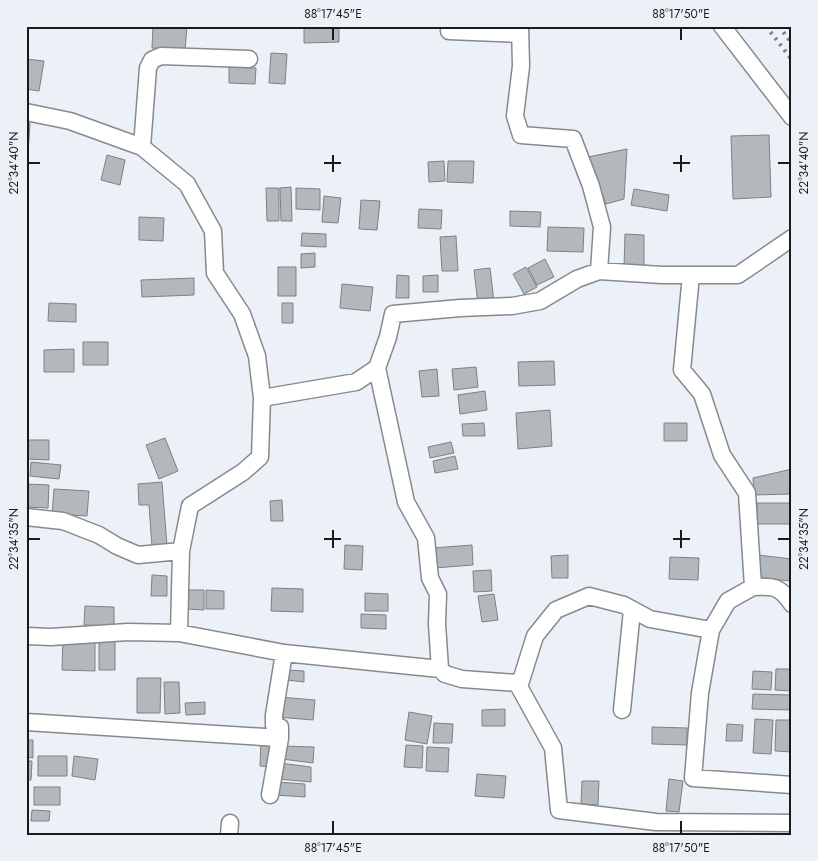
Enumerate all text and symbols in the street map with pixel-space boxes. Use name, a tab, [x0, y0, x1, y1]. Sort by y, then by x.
text: 88°17'45"E	[304, 5, 362, 23]
text: 88°17'50"E	[652, 5, 710, 23]
text: 22°34'40"N	[5, 131, 23, 195]
text: 22°34'40"N	[795, 131, 813, 195]
text: 22°34'35"N	[5, 508, 23, 570]
text: 22°34'35"N	[795, 508, 813, 570]
text: 88°17'45"E	[304, 839, 362, 857]
text: 88°17'50"E	[652, 839, 710, 857]

